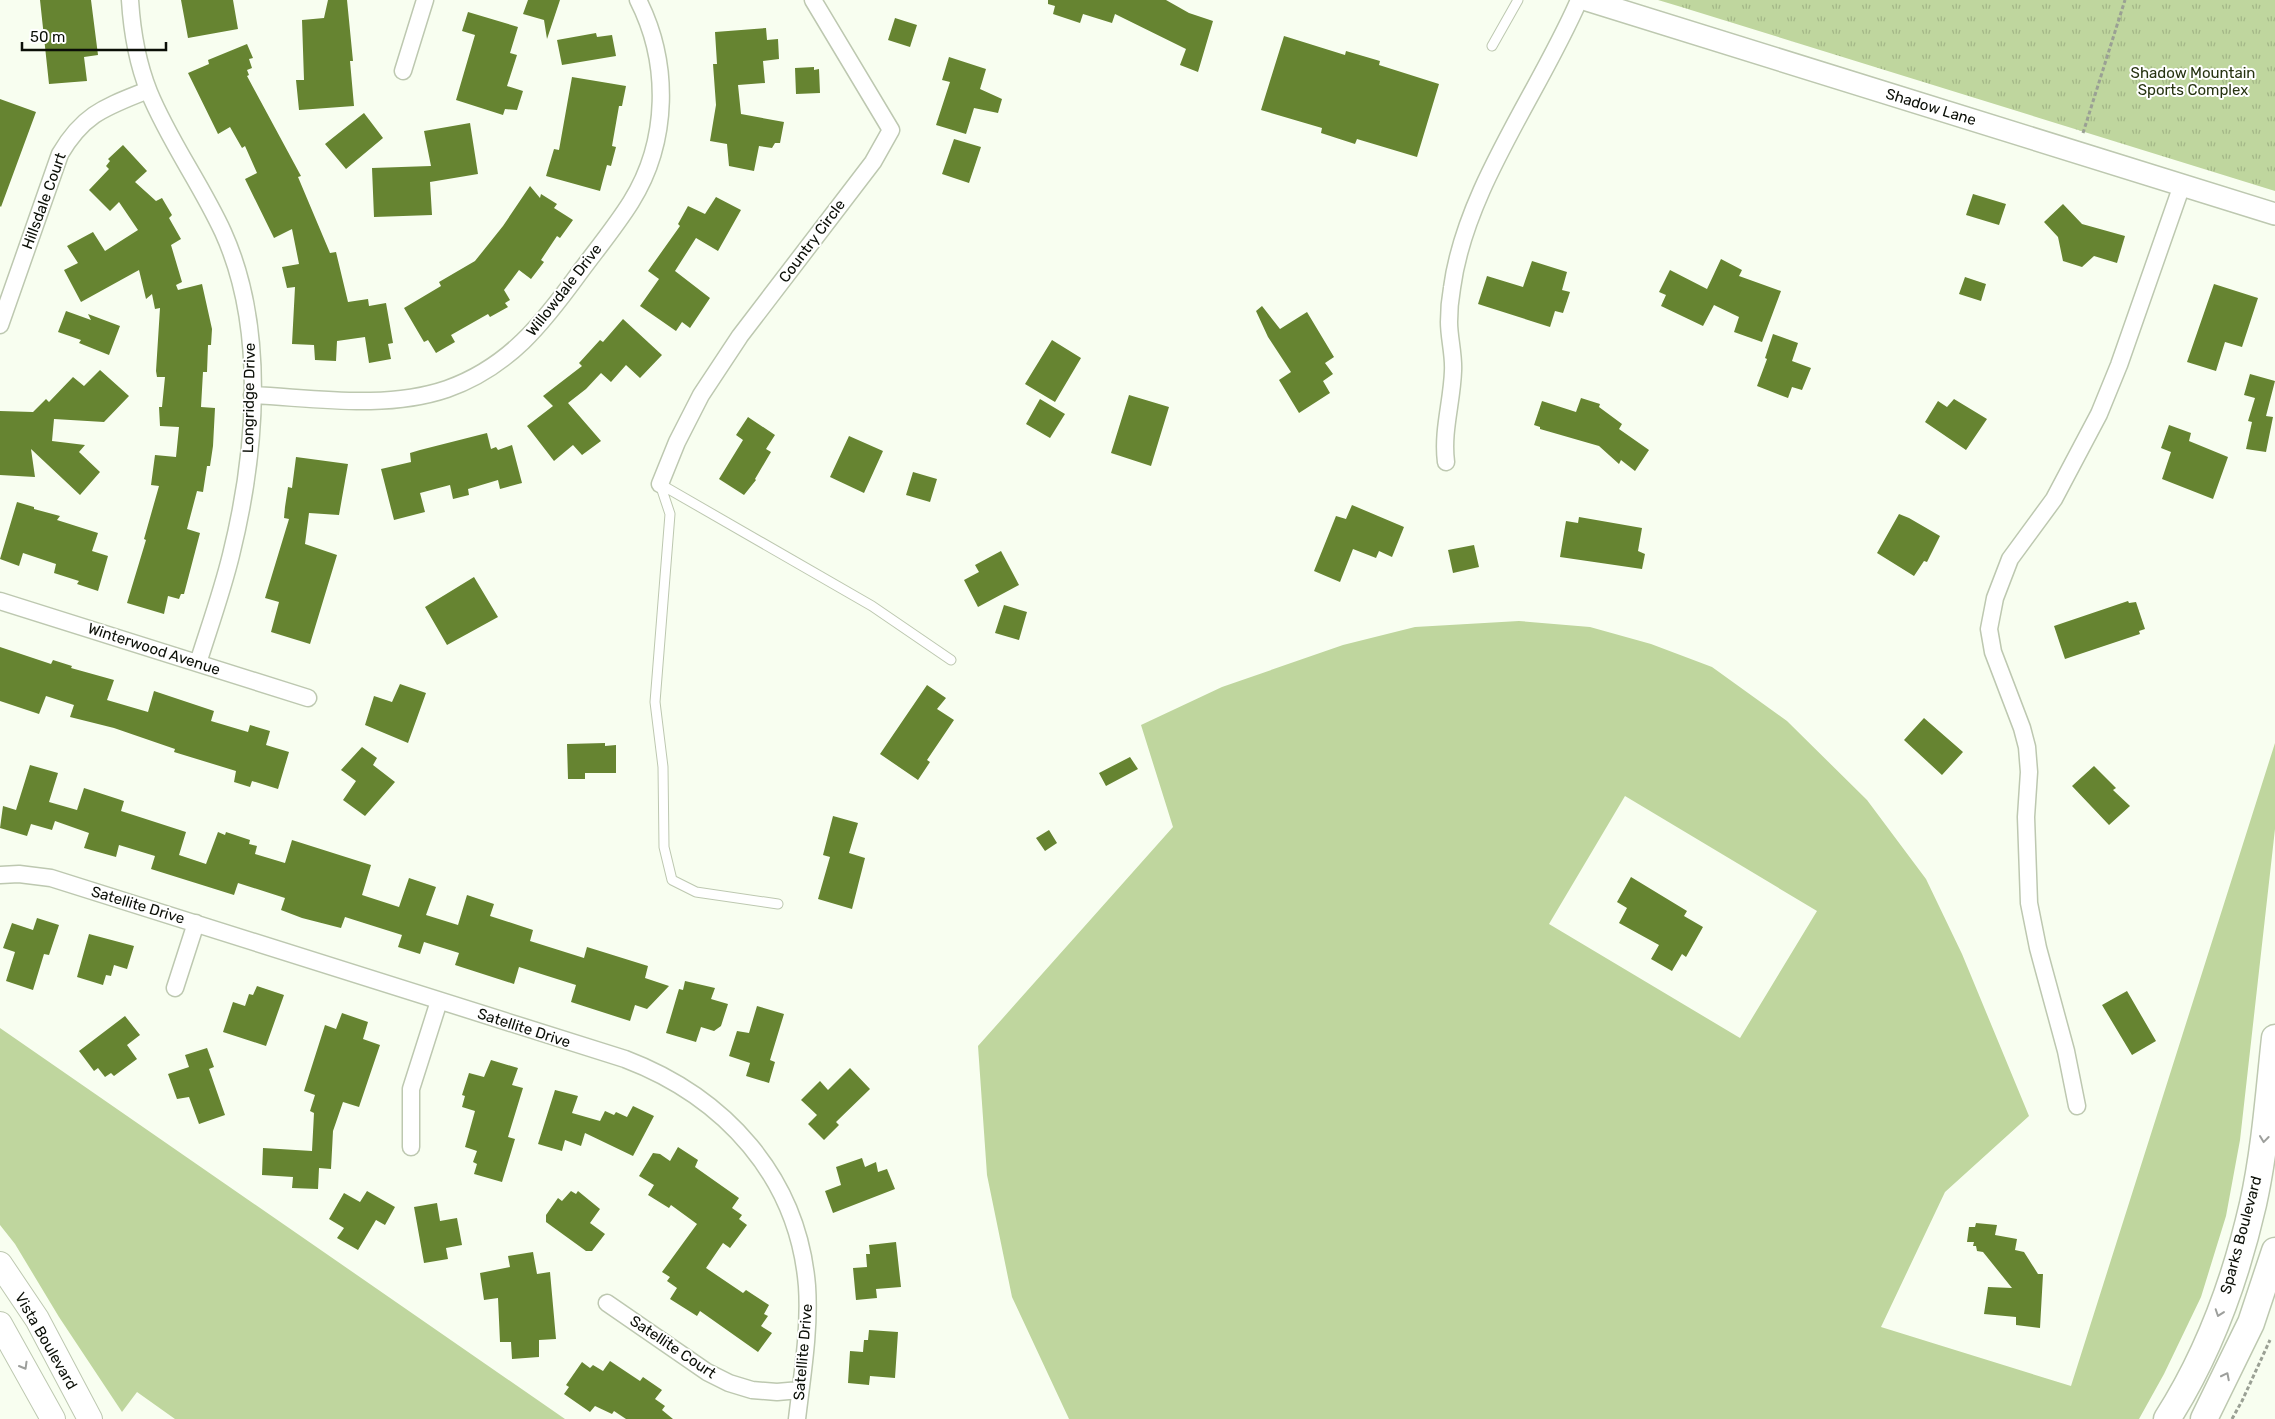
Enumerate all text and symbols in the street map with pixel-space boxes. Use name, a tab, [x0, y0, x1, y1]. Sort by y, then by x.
scale bar	[22, 20, 166, 52]
text: 50 m	[30, 28, 65, 46]
park label: Shadow Mountain Sports Complex	[2131, 64, 2255, 99]
street label: Shadow Lane	[1884, 85, 1978, 129]
street label: Hillsdale Court	[18, 150, 70, 252]
street label: Country Circle	[775, 196, 849, 286]
street label: Willowdale Drive	[522, 240, 606, 340]
street label: Longridge Drive	[239, 343, 259, 453]
street label: Winterwood Avenue	[85, 619, 223, 679]
street label: Satellite Drive	[89, 882, 187, 928]
street label: Satellite Drive	[475, 1004, 573, 1052]
one-way arrow	[2259, 1135, 2270, 1143]
street label: Sparks Boulevard	[2217, 1174, 2265, 1296]
street label: Vista Boulevard	[11, 1289, 81, 1393]
street label: Satellite Drive	[790, 1303, 816, 1401]
one-way arrow	[2215, 1308, 2225, 1317]
street label: Satellite Court	[627, 1312, 720, 1382]
one-way arrow	[18, 1361, 28, 1370]
one-way arrow	[2220, 1372, 2230, 1381]

